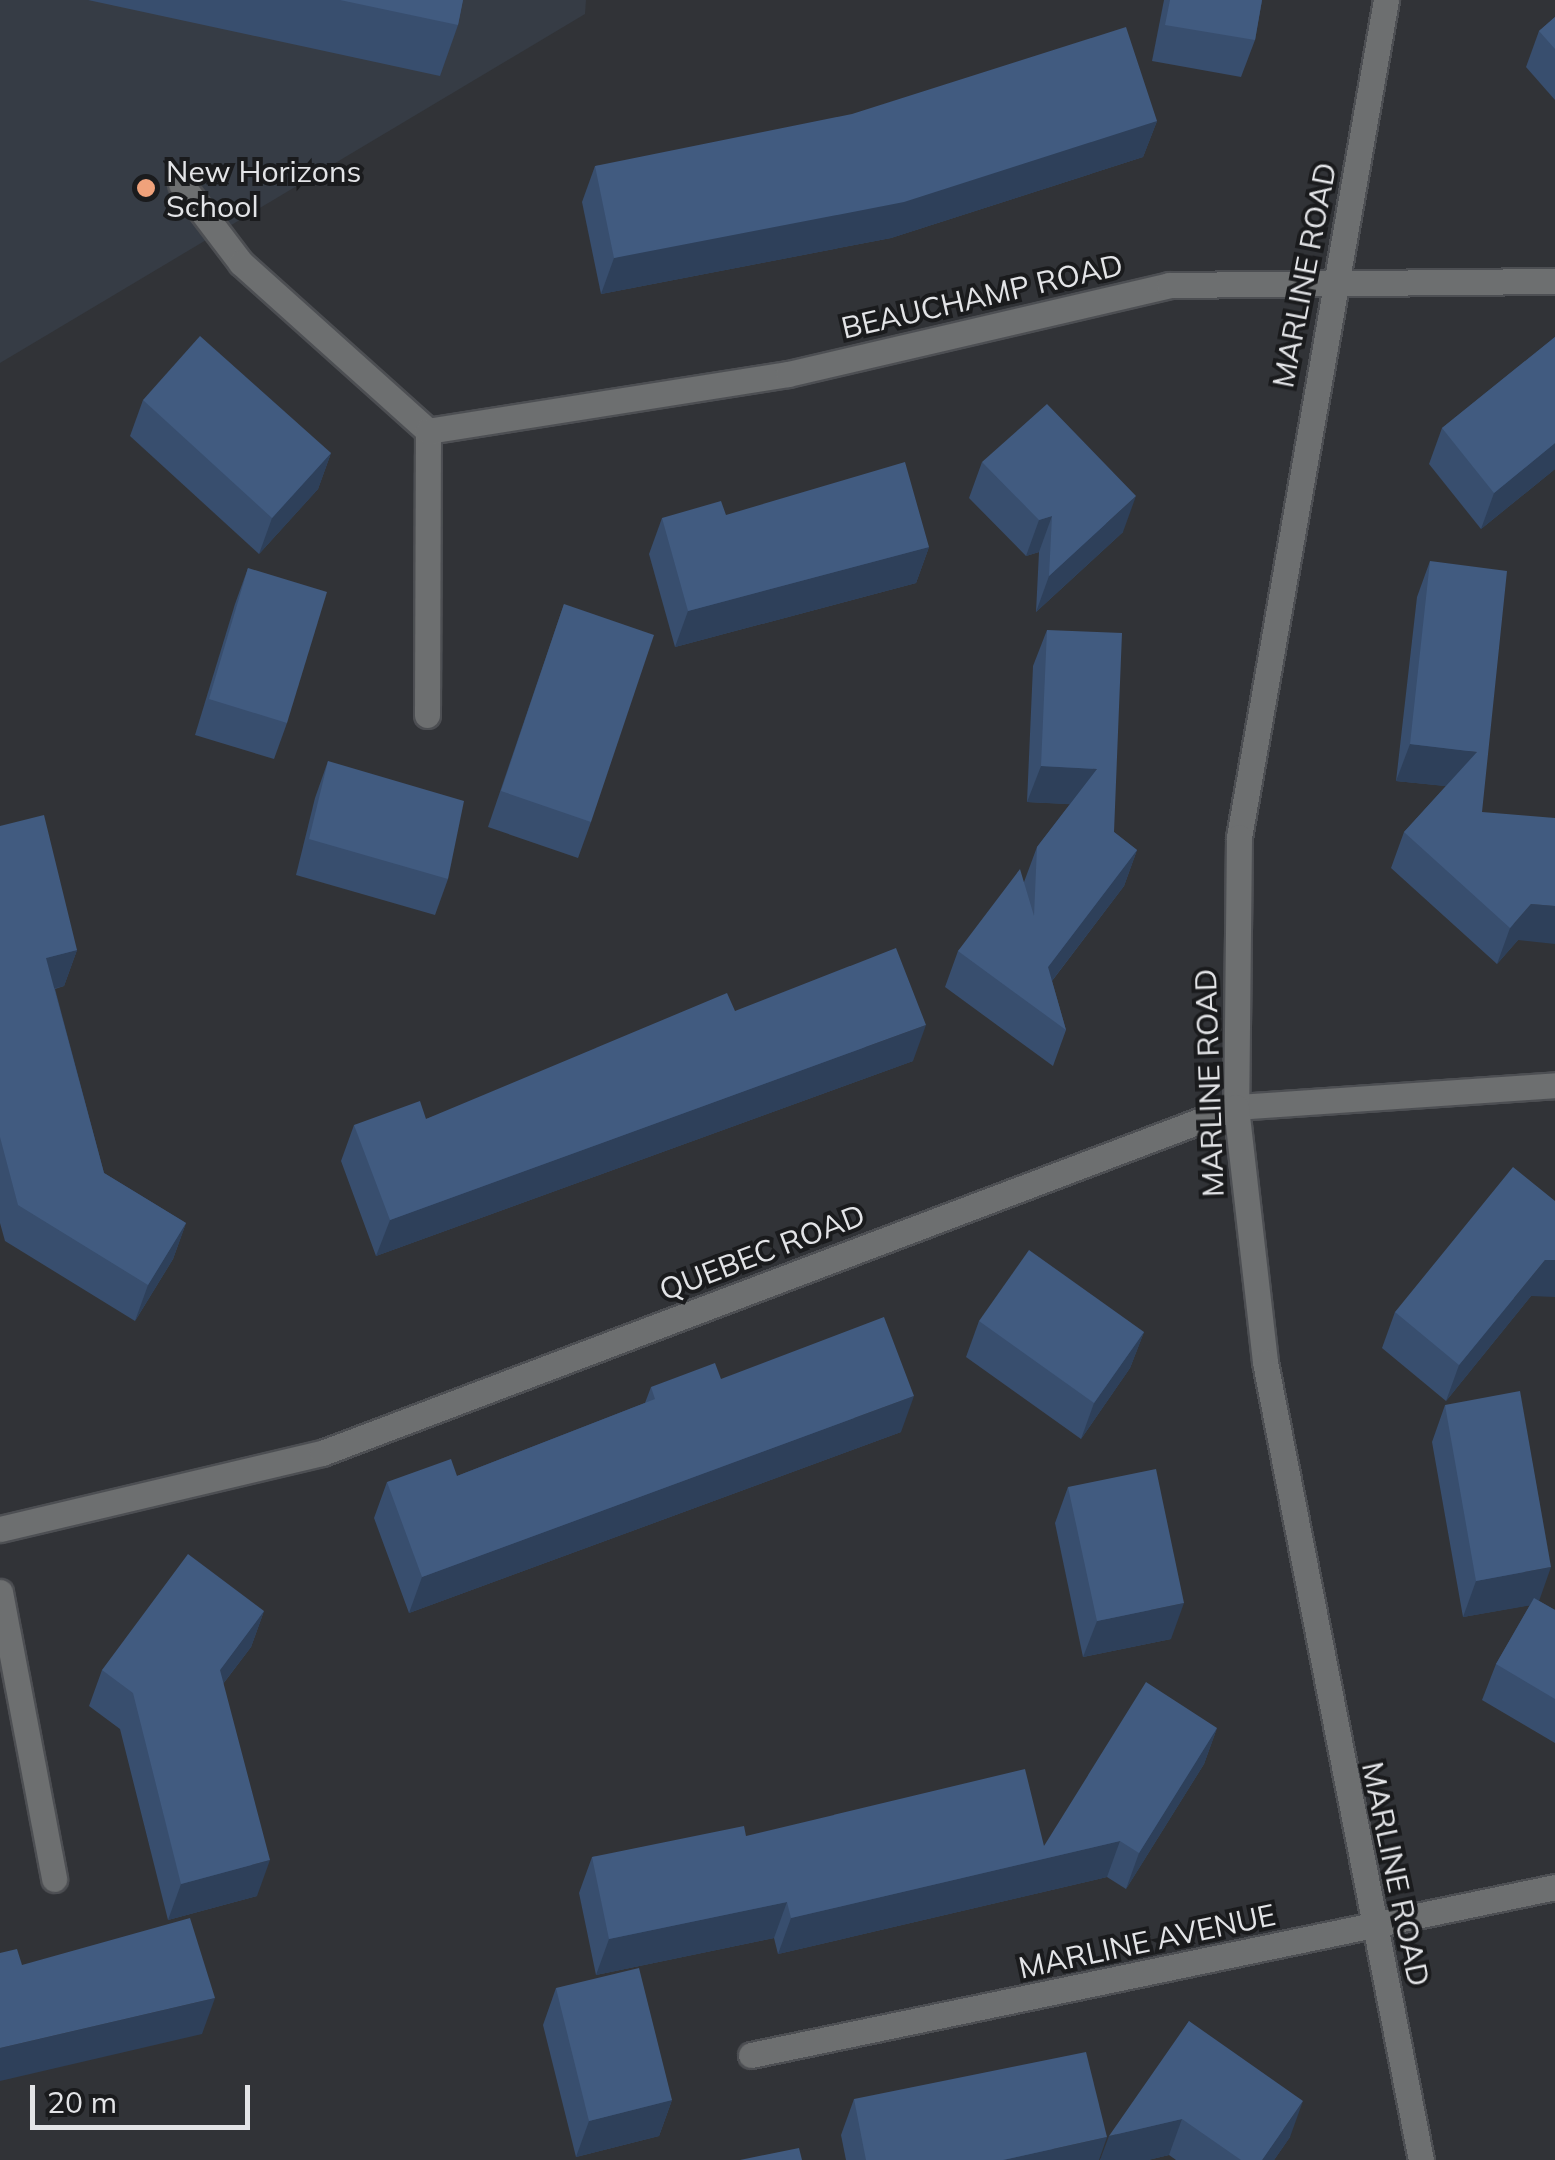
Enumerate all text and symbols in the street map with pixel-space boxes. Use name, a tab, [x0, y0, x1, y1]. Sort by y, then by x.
place label: New Horizons School	[166, 153, 361, 224]
street label: MARLINE ROAD	[1265, 159, 1343, 391]
marker: New Horizons School	[135, 177, 157, 199]
street label: BEAUCHAMP ROAD	[838, 246, 1126, 346]
street label: MARLINE ROAD	[1187, 968, 1231, 1198]
street label: QUEBEC ROAD	[654, 1196, 870, 1308]
street label: MARLINE ROAD	[1355, 1759, 1437, 1989]
street label: MARLINE AVENUE	[1015, 1896, 1279, 1986]
scale bar	[35, 2065, 255, 2127]
text: 20 m	[47, 2083, 117, 2121]

